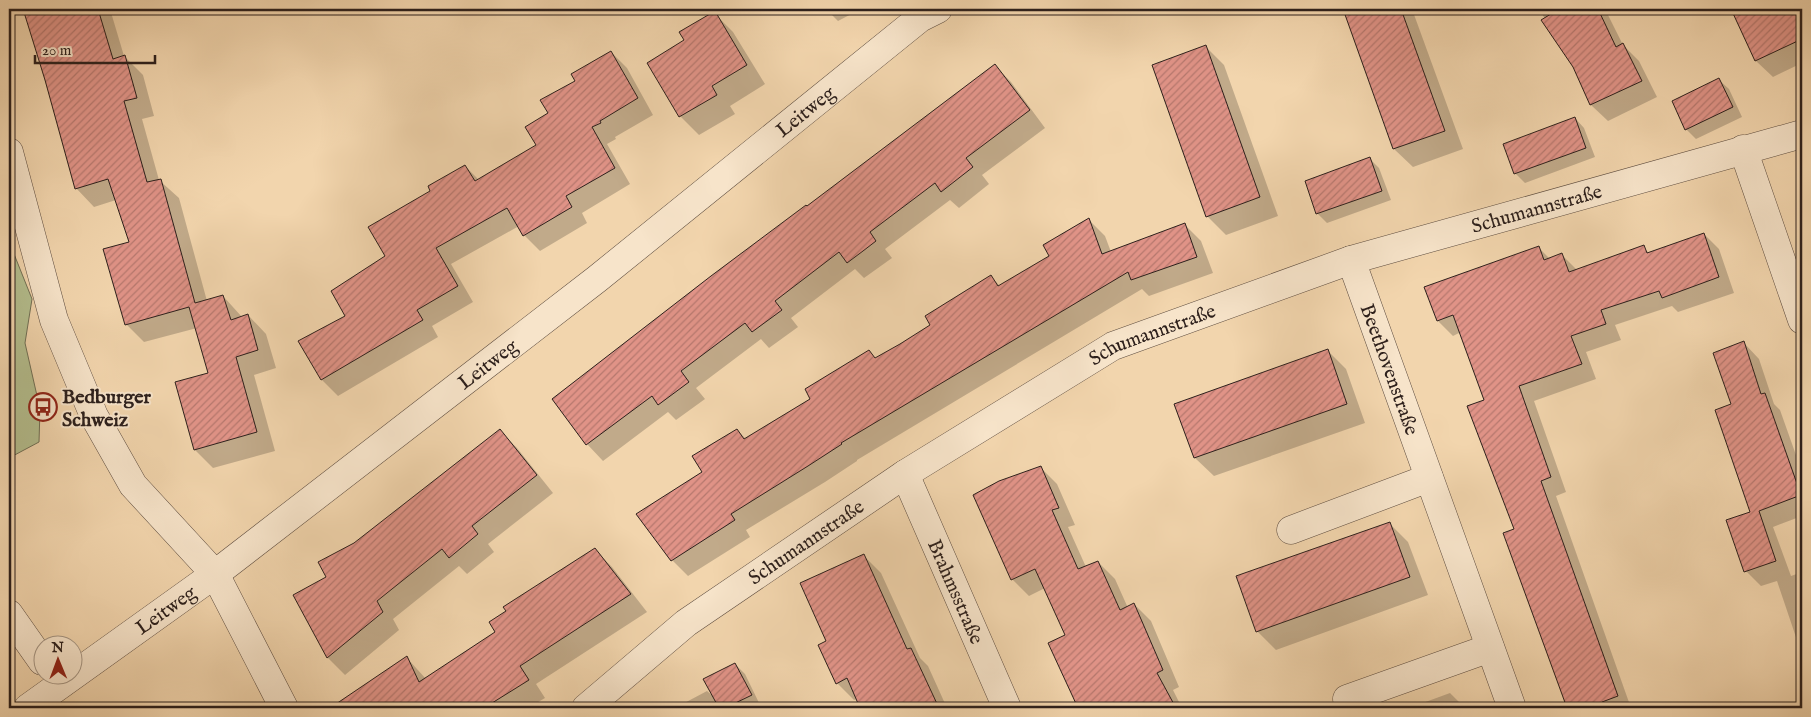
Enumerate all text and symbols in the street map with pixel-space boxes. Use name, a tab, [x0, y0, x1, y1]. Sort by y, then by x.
scale bar	[35, 32, 155, 64]
text: 20 m	[42, 41, 72, 60]
street label: Leitweg	[771, 80, 841, 144]
street label: Schumannstraße	[1469, 179, 1605, 240]
street label: Schumannstraße	[1085, 299, 1219, 372]
street label: Beethovenstraße	[1354, 301, 1424, 439]
street label: Leitweg	[453, 333, 524, 396]
place label: Bedburger Schweiz	[62, 385, 151, 433]
bus stop icon: Bedburger Schweiz	[28, 392, 58, 422]
street label: Schumannstraße	[744, 495, 869, 591]
street label: Brahmsstraße	[921, 536, 989, 648]
street label: Leitweg	[131, 580, 202, 641]
north arrow	[32, 634, 82, 684]
text: N	[51, 639, 64, 657]

